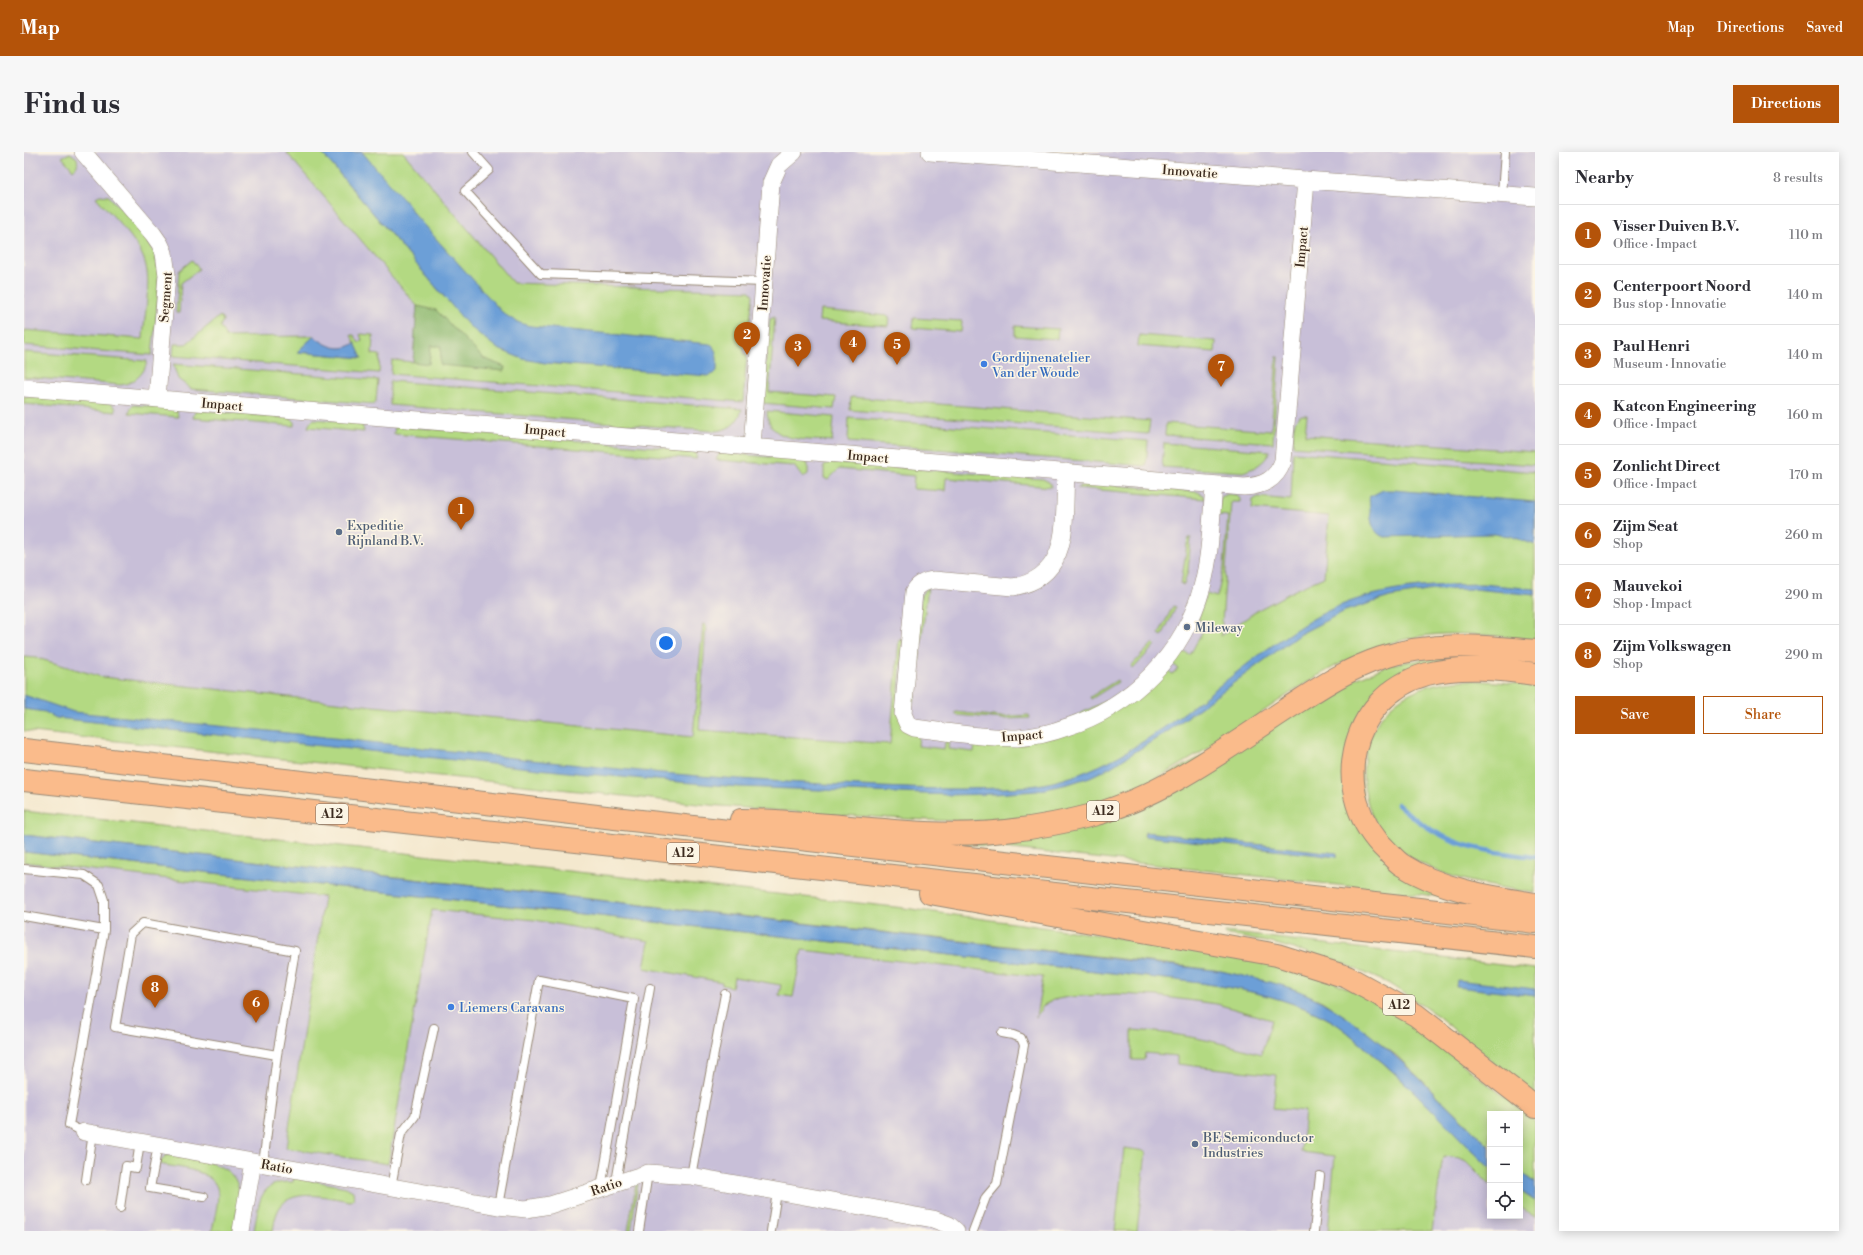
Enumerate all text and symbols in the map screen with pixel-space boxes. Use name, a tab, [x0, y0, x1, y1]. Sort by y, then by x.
text: Map	[20, 16, 60, 40]
text: Map	[1667, 19, 1695, 37]
text: Directions	[1717, 19, 1784, 37]
text: Saved	[1806, 19, 1843, 37]
button: Directions	[1733, 85, 1839, 123]
text: Find us	[24, 87, 120, 122]
street label: Innovatie	[1161, 162, 1219, 182]
text: Nearby	[1575, 167, 1634, 189]
text: 8 results	[1773, 170, 1823, 186]
text: Visser Duiven B.V.	[1613, 217, 1739, 236]
street label: Impact	[1292, 225, 1312, 268]
text: 1	[1585, 227, 1591, 243]
text: 110 m	[1789, 227, 1823, 243]
text: Office · Impact	[1613, 236, 1697, 252]
street label: Innovatie	[755, 254, 775, 312]
street label: Segment	[156, 271, 176, 323]
text: Centerpoort Noord	[1613, 277, 1751, 296]
text: 2	[1584, 287, 1592, 303]
text: 140 m	[1787, 287, 1823, 303]
text: Bus stop · Innovatie	[1613, 296, 1726, 312]
pin: 2	[734, 322, 760, 355]
pin: 4	[840, 330, 866, 363]
pin: 5	[884, 332, 910, 365]
pin: 3	[785, 334, 811, 367]
text: Paul Henri	[1613, 337, 1690, 356]
text: 3	[1584, 347, 1592, 363]
text: 140 m	[1787, 347, 1823, 363]
place label: Gordijnenatelier Van der Woude	[991, 350, 1091, 381]
pin: 7	[1208, 354, 1234, 387]
text: Museum · Innovatie	[1613, 356, 1726, 372]
marker: Gordijnenatelier Van der Woude	[979, 359, 989, 369]
street label: Impact	[201, 395, 244, 415]
text: Katcon Engineering	[1613, 397, 1756, 416]
text: 4	[1584, 407, 1592, 423]
text: 160 m	[1787, 407, 1823, 423]
text: Office · Impact	[1613, 416, 1697, 432]
street label: Impact	[524, 421, 567, 441]
street label: Impact	[847, 447, 890, 467]
text: Zonlicht Direct	[1613, 457, 1720, 476]
text: 5	[1584, 467, 1592, 483]
text: 170 m	[1789, 467, 1823, 483]
text: Office · Impact	[1613, 476, 1697, 492]
pin: 1	[448, 497, 474, 530]
text: Zijm Seat	[1613, 517, 1678, 536]
place label: Expeditie Rijnland B.V.	[347, 518, 423, 549]
marker: Expeditie Rijnland B.V.	[334, 527, 344, 537]
text: 6	[1584, 527, 1592, 543]
text: 260 m	[1785, 527, 1823, 543]
text: Shop	[1613, 536, 1643, 552]
text: Mauvekoi	[1613, 577, 1682, 596]
text: 7	[1584, 587, 1592, 603]
text: 290 m	[1785, 587, 1823, 603]
text: Shop · Impact	[1613, 596, 1692, 612]
place label: Mileway	[1195, 620, 1244, 636]
marker: Mileway	[1182, 622, 1192, 632]
your location	[656, 633, 676, 653]
text: Zijm Volkswagen	[1613, 637, 1731, 656]
text: 8	[1584, 647, 1592, 663]
text: 290 m	[1785, 647, 1823, 663]
text: Shop	[1613, 656, 1643, 672]
button: Save	[1575, 696, 1695, 734]
button: Share	[1703, 696, 1823, 734]
street label: Impact	[1001, 726, 1044, 746]
road number: A12	[1087, 801, 1119, 821]
road number: A12	[316, 804, 348, 824]
road number: A12	[667, 843, 699, 863]
pin: 8	[142, 975, 168, 1008]
pin: 6	[243, 990, 269, 1023]
road number: A12	[1383, 995, 1415, 1015]
place label: Liemers Caravans	[459, 1000, 565, 1016]
marker: Liemers Caravans	[446, 1002, 456, 1012]
map controls	[1487, 1111, 1523, 1219]
button: +	[1487, 1111, 1523, 1147]
place label: BE Semiconductor Industries	[1202, 1130, 1314, 1161]
marker: BE Semiconductor Industries	[1190, 1139, 1200, 1149]
button: −	[1487, 1147, 1523, 1183]
street label: Ratio	[260, 1156, 294, 1178]
street label: Ratio	[589, 1174, 624, 1200]
button: locate	[1487, 1183, 1523, 1219]

